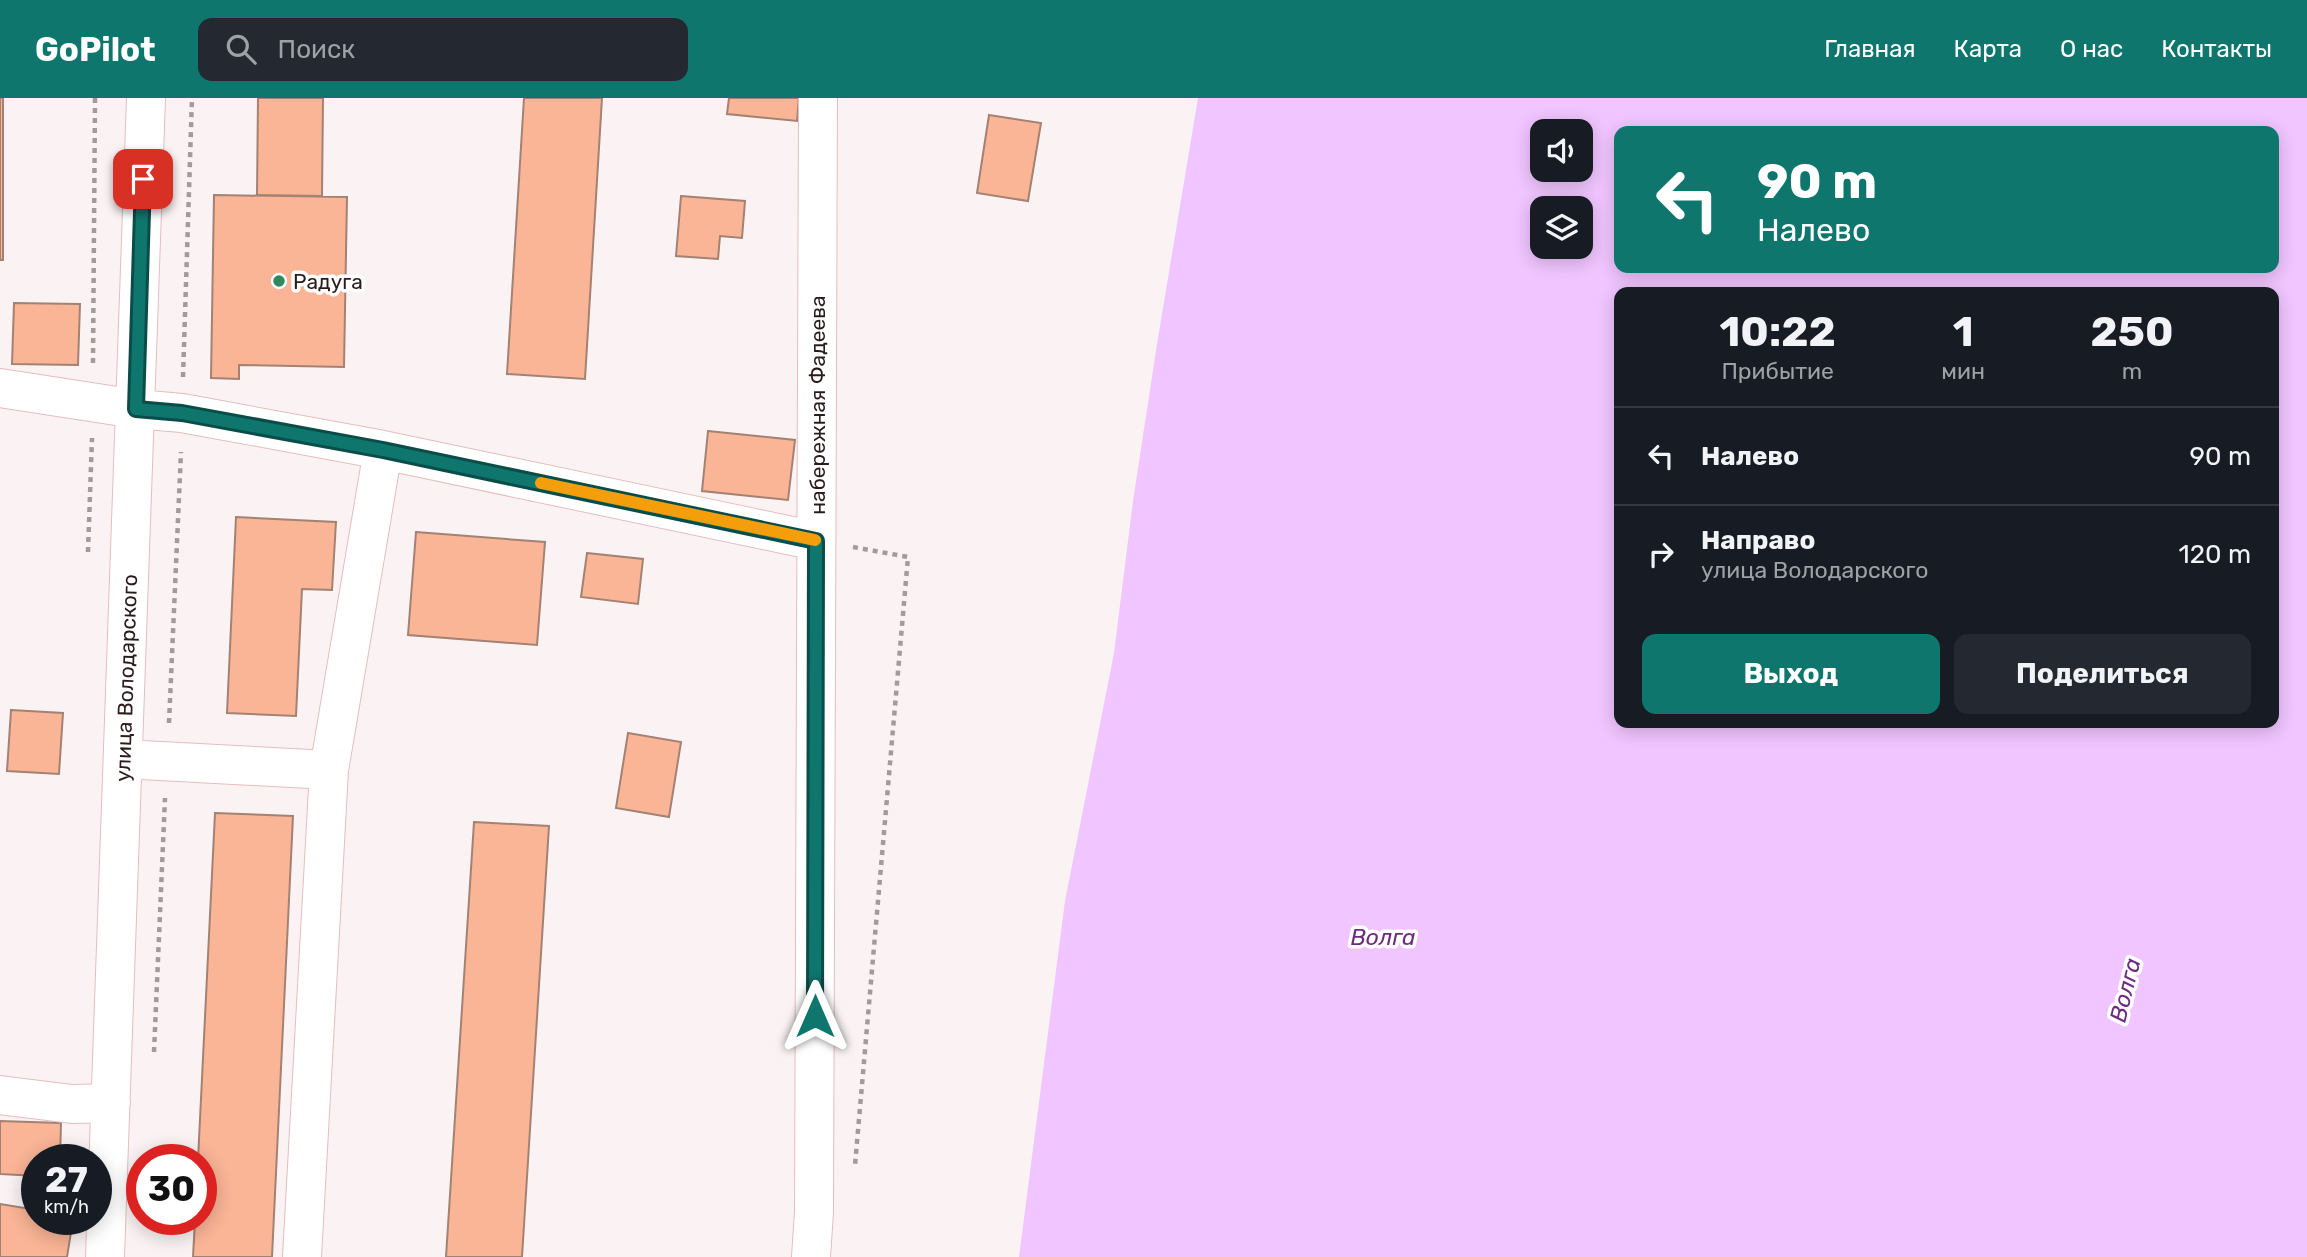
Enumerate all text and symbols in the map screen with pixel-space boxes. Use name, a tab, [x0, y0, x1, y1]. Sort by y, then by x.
search box	[198, 18, 688, 81]
text: GoPilot	[35, 30, 156, 69]
icon: search	[222, 30, 260, 68]
text: Поиск	[278, 34, 355, 65]
text: Главная	[1824, 35, 1916, 63]
text: Карта	[1954, 35, 2022, 63]
text: О нас	[2060, 35, 2123, 63]
text: Контакты	[2161, 35, 2272, 63]
map controls	[1530, 119, 1593, 259]
button: sound	[1530, 119, 1593, 182]
pin	[113, 149, 173, 209]
text: 90 m	[1757, 152, 1877, 210]
icon: left	[1642, 154, 1733, 245]
icon: arrive	[124, 160, 162, 198]
button: layers	[1530, 196, 1593, 259]
text: Налево	[1757, 211, 1870, 249]
place label: Радуга	[293, 269, 363, 294]
marker: Радуга	[271, 273, 287, 289]
street label: набережная Фадеева	[805, 295, 830, 515]
text: 10:22	[1719, 307, 1836, 357]
text: 1	[1953, 307, 1974, 357]
text: 250	[2090, 307, 2173, 357]
text: Прибытие	[1721, 357, 1834, 385]
text: мин	[1941, 357, 1985, 385]
text: m	[2122, 357, 2142, 385]
icon: left	[1642, 437, 1680, 475]
text: Налево	[1701, 441, 1799, 472]
text: 90 m	[2190, 441, 2251, 472]
text: Направо	[1701, 525, 1815, 556]
icon: right	[1642, 535, 1680, 573]
text: 120 m	[2179, 539, 2251, 570]
text: улица Володарского	[1701, 556, 1928, 584]
street label: улица Володарского	[110, 574, 142, 782]
button: Выход	[1642, 634, 1940, 714]
button: Поделиться	[1954, 634, 2251, 714]
water label: Волга	[1350, 923, 1416, 951]
water label: Волга	[2104, 955, 2146, 1025]
position arrow	[778, 979, 852, 1053]
speed limit sign: 30	[126, 1144, 217, 1235]
text: 27	[45, 1159, 88, 1201]
text: km/h	[44, 1196, 89, 1218]

